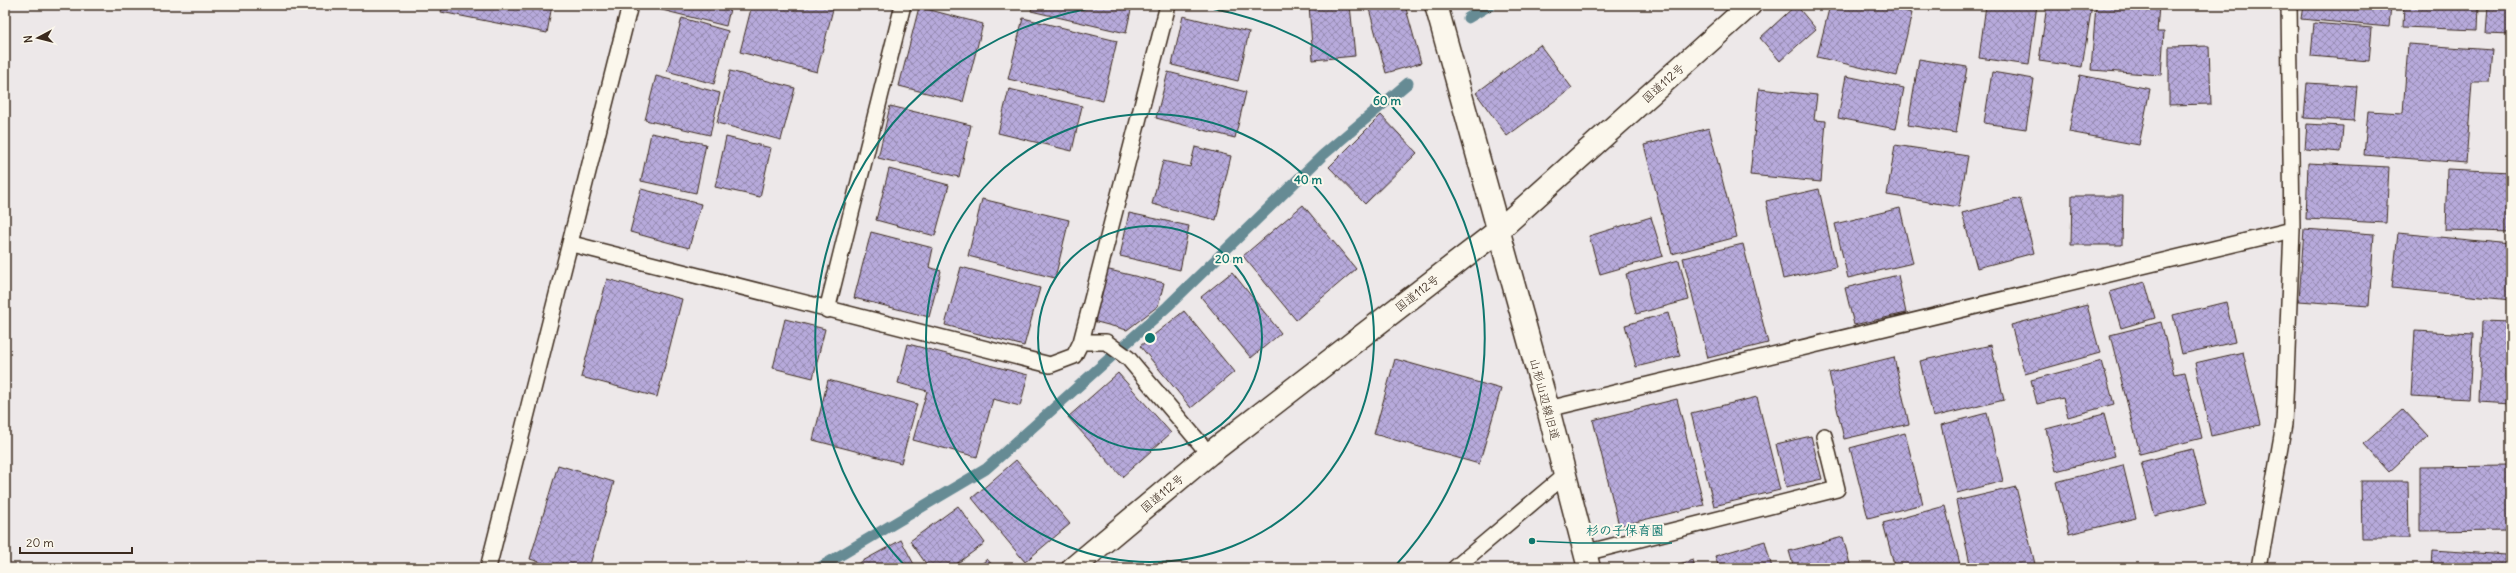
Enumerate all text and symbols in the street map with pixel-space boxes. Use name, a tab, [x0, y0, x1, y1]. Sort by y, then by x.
north arrow	[18, 18, 58, 58]
text: N	[21, 35, 35, 44]
street label: 国道112号	[1639, 60, 1687, 106]
text: 60 m	[1373, 93, 1402, 108]
text: 40 m	[1294, 172, 1323, 187]
text: 20 m	[1215, 251, 1243, 266]
street label: 国道112号	[1392, 271, 1442, 315]
centre of rings	[1143, 331, 1157, 345]
street label: 山形山辺線旧道	[1527, 356, 1563, 442]
street label: 国道112号	[1137, 471, 1187, 515]
callout: 杉の子保育園	[1578, 518, 1672, 543]
text: 杉の子保育園	[1586, 522, 1664, 539]
scale bar	[20, 529, 132, 555]
text: 20 m	[26, 535, 54, 550]

